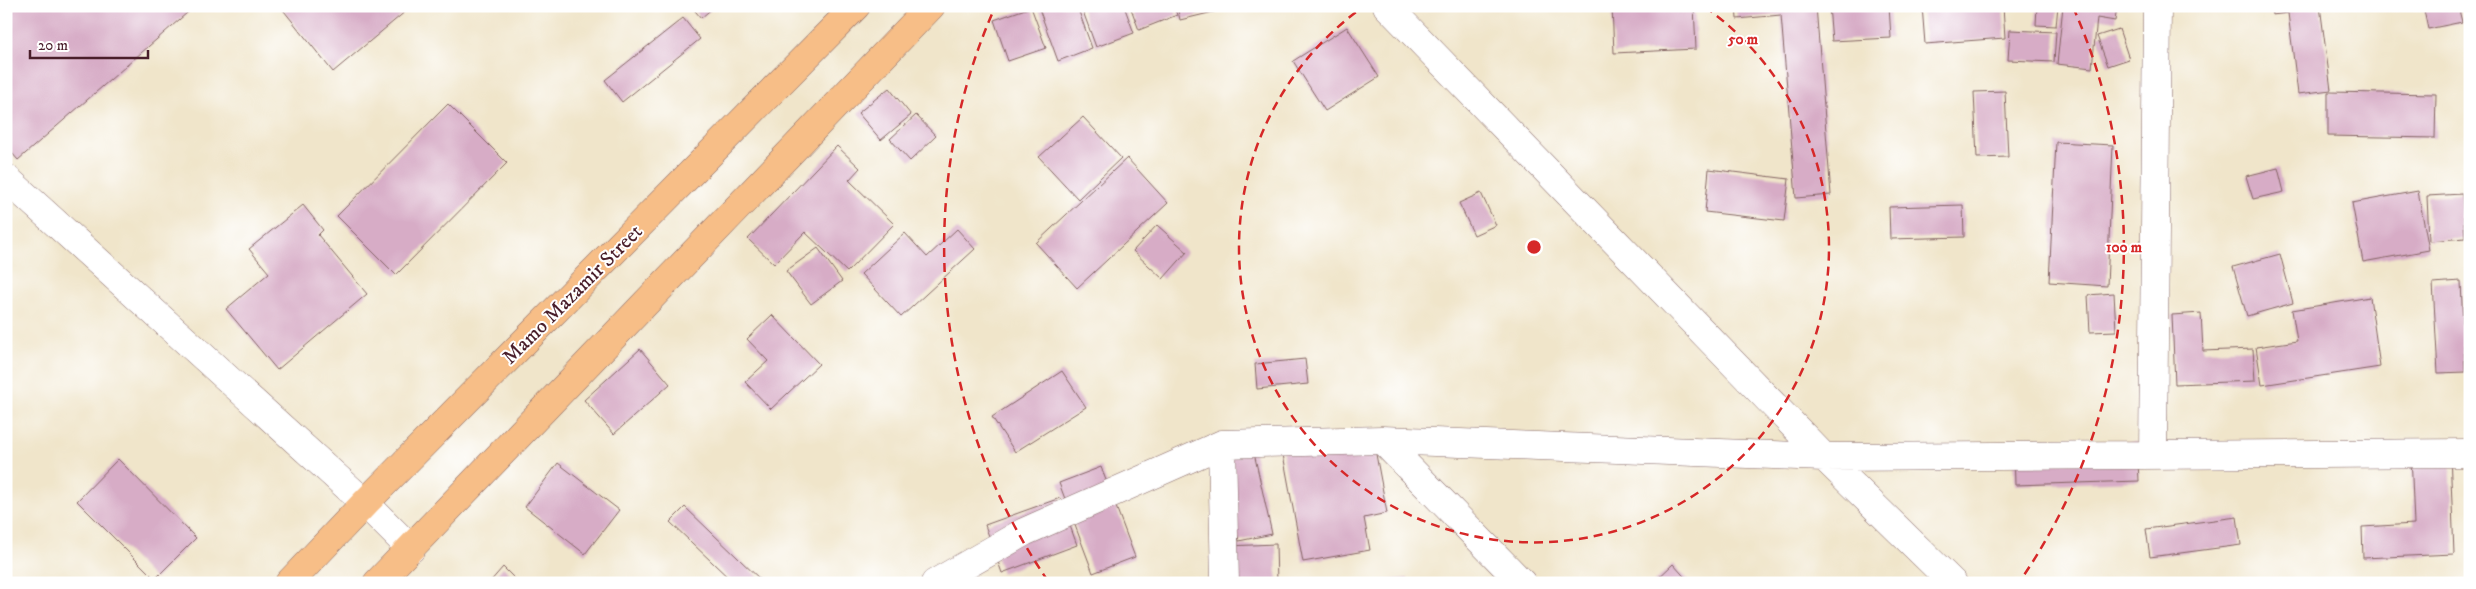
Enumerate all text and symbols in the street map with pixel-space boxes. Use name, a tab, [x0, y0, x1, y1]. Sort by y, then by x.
scale bar	[30, 28, 148, 60]
text: 50 m	[1727, 30, 1759, 49]
text: 20 m	[38, 36, 68, 55]
street label: Mamo Mazamir Street	[497, 219, 649, 370]
centre of rings	[1525, 238, 1543, 256]
text: 100 m	[2106, 238, 2143, 257]

